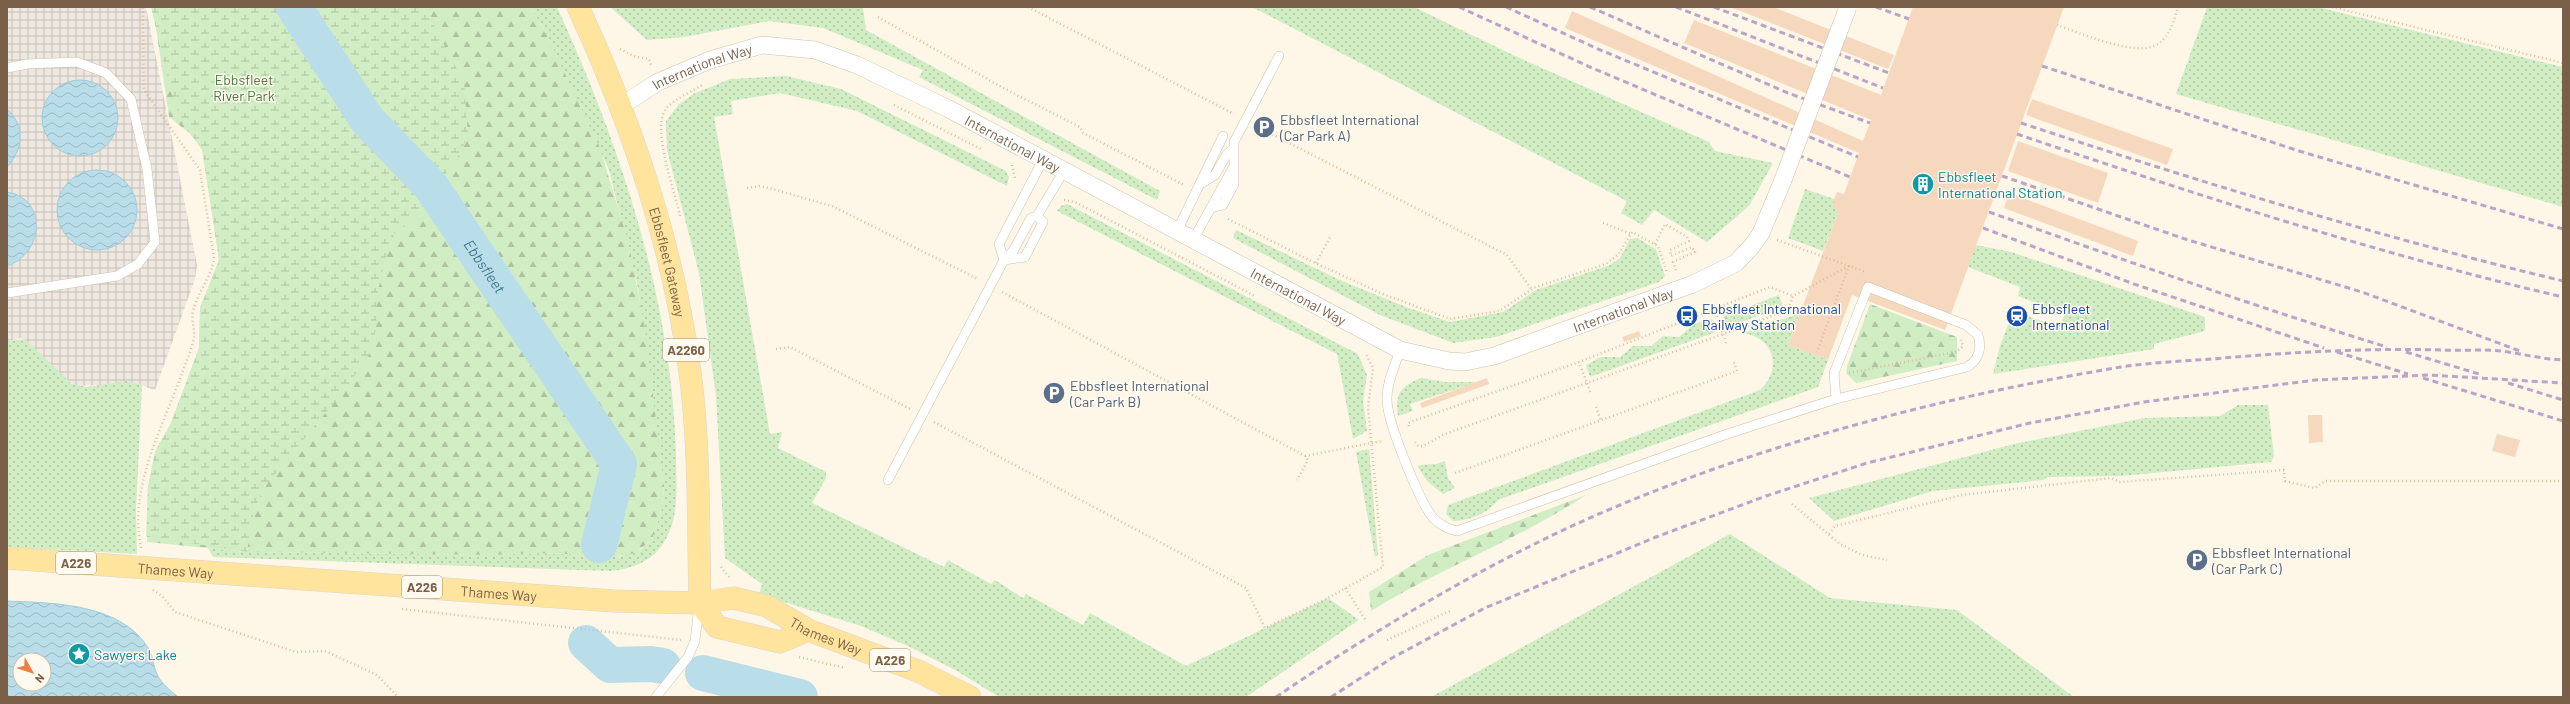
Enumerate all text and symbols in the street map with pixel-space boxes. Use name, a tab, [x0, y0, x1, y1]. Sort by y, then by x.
street label: International Way	[648, 40, 754, 92]
park label: Ebbsfleet River Park	[213, 71, 275, 104]
street label: International Way	[962, 111, 1064, 176]
place label: Ebbsfleet International (Car Park A)	[1279, 111, 1419, 144]
parking icon: Ebbsfleet International (Car Park A)	[1251, 114, 1277, 140]
place label: Ebbsfleet International Station	[1938, 168, 2063, 201]
building icon: Ebbsfleet International Station	[1910, 171, 1936, 197]
street label: Ebbsfleet Gateway	[646, 205, 690, 319]
water label: Ebbsfleet	[460, 236, 510, 297]
street label: International Way	[1248, 264, 1350, 329]
street label: International Way	[1571, 283, 1676, 335]
place label: Ebbsfleet International Railway Station	[1702, 300, 1841, 333]
place label: Ebbsfleet International	[2032, 300, 2109, 333]
bus stop icon: Ebbsfleet International Railway Station	[1674, 303, 1700, 329]
station icon: Ebbsfleet International	[2004, 303, 2030, 329]
road number: A2260	[663, 339, 709, 361]
place label: Ebbsfleet International (Car Park B)	[1069, 377, 1209, 410]
parking icon: Ebbsfleet International (Car Park B)	[1041, 380, 1067, 406]
place label: Ebbsfleet International (Car Park C)	[2211, 544, 2351, 577]
parking icon: Ebbsfleet International (Car Park C)	[2184, 547, 2210, 573]
road number: A226	[56, 552, 96, 574]
street label: Thames Way	[137, 559, 215, 581]
road number: A226	[402, 576, 442, 598]
street label: Thames Way	[460, 582, 538, 604]
street label: Thames Way	[787, 613, 865, 658]
place icon: Sawyers Lake	[66, 641, 92, 667]
place label: Sawyers Lake	[94, 646, 177, 663]
road number: A226	[870, 649, 910, 671]
north arrow	[12, 652, 52, 692]
text: N	[33, 672, 48, 686]

